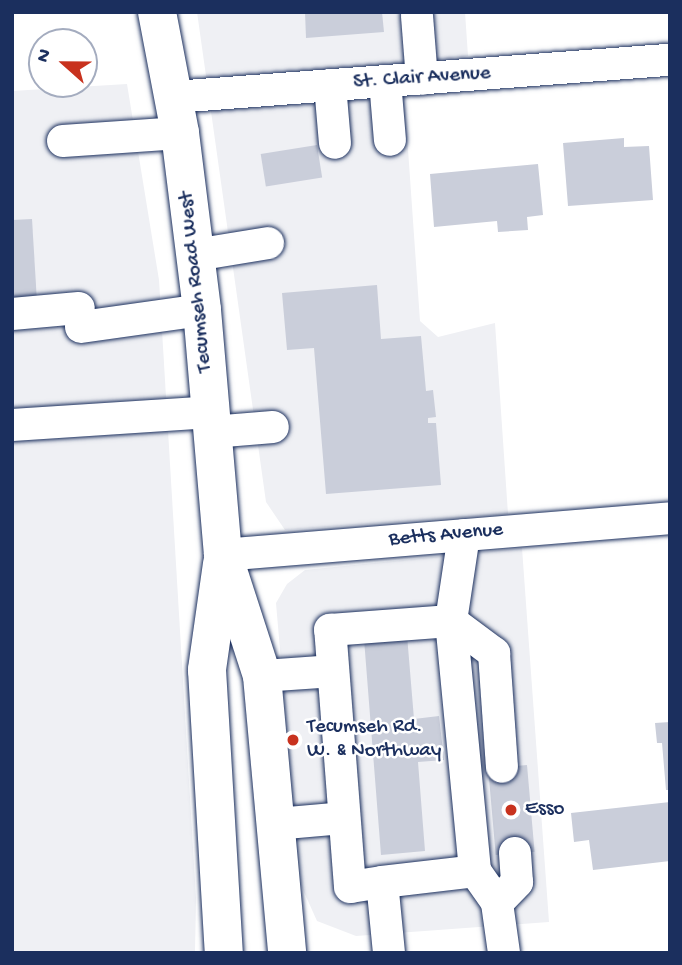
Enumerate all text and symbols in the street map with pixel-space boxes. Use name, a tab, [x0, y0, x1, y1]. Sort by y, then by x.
north arrow	[28, 28, 98, 98]
text: N	[32, 46, 58, 66]
street label: St. Clair Avenue	[352, 62, 492, 96]
street label: Tecumseh Road West	[175, 190, 219, 374]
street label: Betts Avenue	[388, 518, 504, 554]
place label: Tecumseh Rd. W. & Northway	[307, 715, 441, 765]
marker: Tecumseh Rd. W. & Northway	[285, 732, 301, 748]
place label: Esso	[525, 797, 564, 823]
marker: Esso	[503, 802, 519, 818]

